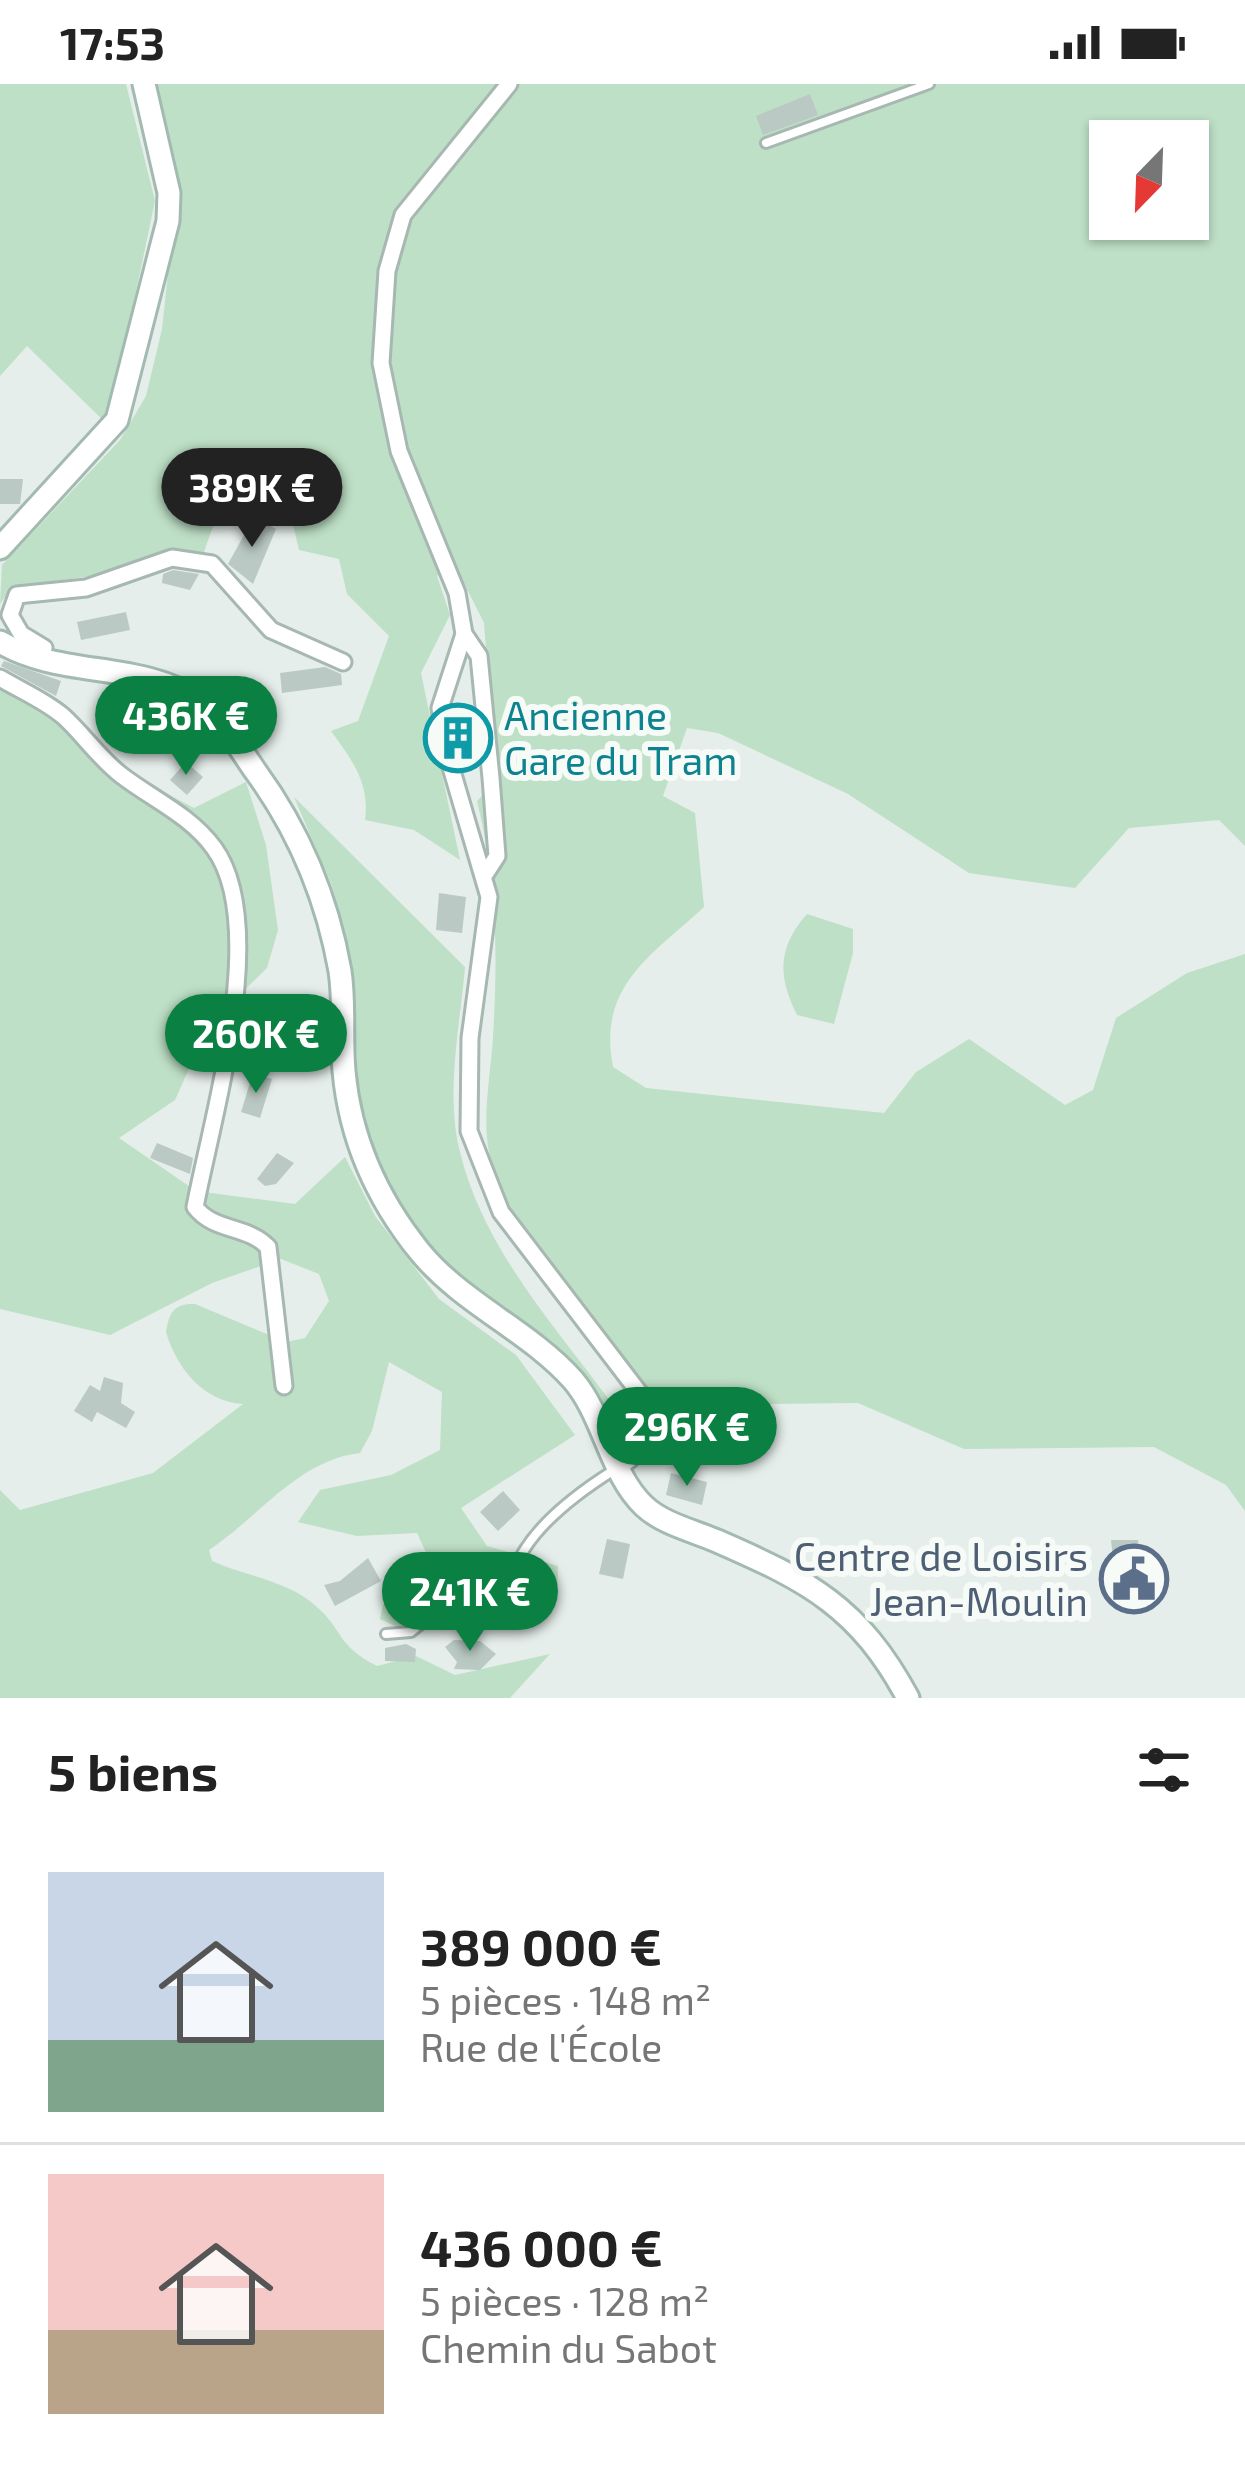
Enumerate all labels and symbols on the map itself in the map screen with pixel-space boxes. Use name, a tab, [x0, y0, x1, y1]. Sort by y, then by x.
north arrow	[1089, 120, 1209, 240]
pin: 389K €	[154, 448, 350, 550]
pin: 436K €	[88, 676, 284, 778]
place label: Ancienne Gare du Tram	[504, 691, 737, 783]
building icon: Ancienne Gare du Tram	[423, 703, 493, 773]
pin: 260K €	[158, 994, 354, 1096]
pin: 296K €	[589, 1387, 785, 1489]
place label: Centre de Loisirs Jean-Moulin	[794, 1532, 1088, 1624]
public building icon: Centre de Loisirs Jean-Moulin	[1099, 1544, 1169, 1614]
pin: 241K €	[372, 1552, 568, 1654]

